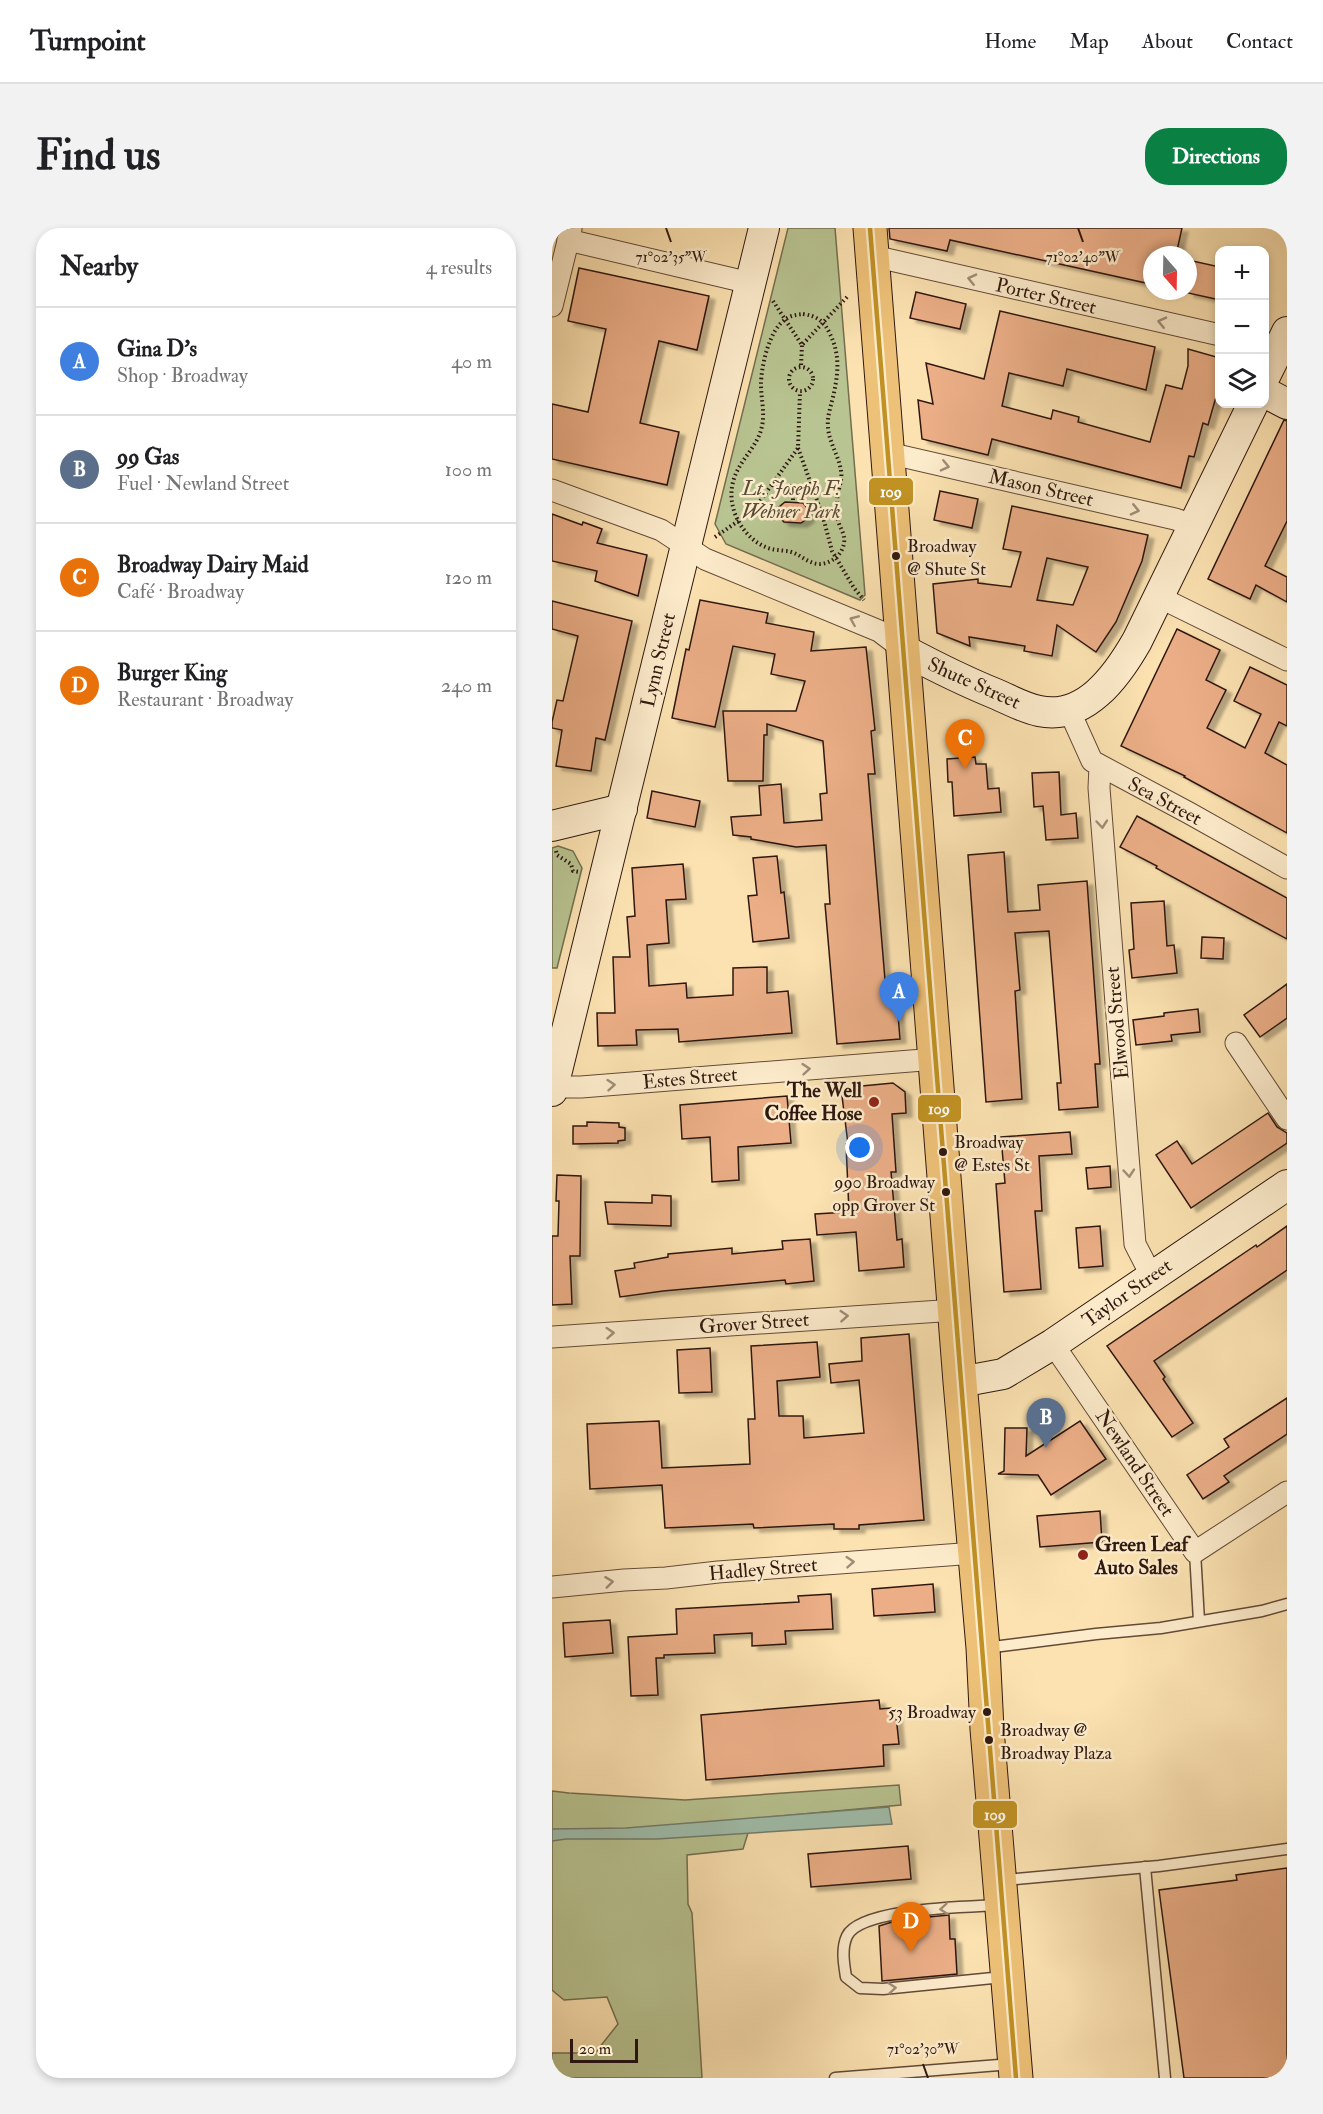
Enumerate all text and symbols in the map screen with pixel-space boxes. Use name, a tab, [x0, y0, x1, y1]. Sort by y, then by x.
text: Turnpoint	[30, 24, 146, 59]
text: Home	[984, 28, 1036, 55]
text: Map	[1069, 28, 1109, 55]
text: About	[1142, 28, 1193, 55]
text: Contact	[1226, 28, 1293, 55]
button: Directions	[1145, 128, 1287, 185]
text: Find us	[36, 130, 160, 182]
north arrow	[1143, 246, 1197, 300]
map controls	[1215, 246, 1269, 408]
button: +	[1215, 246, 1269, 300]
text: 71°02'35"W	[636, 248, 707, 267]
text: 71°02'40"W	[1046, 248, 1121, 267]
text: Nearby	[60, 251, 138, 283]
text: 4 results	[426, 255, 492, 280]
street label: Porter Street	[993, 272, 1099, 320]
one-way arrow	[967, 273, 977, 286]
button: −	[1215, 300, 1269, 354]
one-way arrow	[1158, 316, 1168, 329]
text: Gina D's	[117, 335, 197, 363]
text: A	[73, 349, 86, 374]
text: 40 m	[451, 349, 492, 374]
button: layers	[1215, 354, 1269, 408]
text: Shop · Broadway	[117, 363, 248, 388]
text: 99 Gas	[117, 443, 179, 471]
text: B	[73, 457, 86, 482]
text: 100 m	[445, 457, 492, 482]
one-way arrow	[939, 459, 949, 472]
street label: Mason Street	[986, 464, 1096, 512]
text: Fuel · Newland Street	[117, 471, 289, 496]
park label: Lt. Joseph F. Wehner Park	[741, 476, 841, 524]
line badge: 109	[868, 477, 914, 506]
text: 109	[880, 482, 902, 502]
one-way arrow	[1129, 503, 1139, 516]
place label: Broadway @ Shute St	[907, 535, 986, 581]
marker: Broadway @ Shute St	[890, 550, 902, 562]
text: Broadway Dairy Maid	[117, 551, 309, 579]
text: C	[72, 565, 87, 590]
text: 120 m	[445, 565, 492, 590]
text: Café · Broadway	[117, 579, 244, 604]
street label: Lynn Street	[635, 610, 681, 710]
one-way arrow	[849, 616, 860, 628]
street label: Shute Street	[924, 651, 1025, 715]
text: Burger King	[117, 659, 227, 687]
text: D	[71, 673, 88, 698]
text: 240 m	[441, 673, 492, 698]
text: Restaurant · Broadway	[117, 687, 293, 712]
pin: C	[946, 720, 984, 769]
street label: Sea Street	[1124, 771, 1207, 831]
one-way arrow	[1095, 820, 1108, 829]
street label: Elwood Street	[1100, 965, 1134, 1080]
pin: A	[880, 972, 918, 1022]
street label: Estes Street	[641, 1061, 739, 1095]
one-way arrow	[801, 1063, 810, 1076]
one-way arrow	[607, 1078, 616, 1091]
place label: The Well Coffee Hose	[764, 1078, 863, 1126]
line badge: 109	[917, 1094, 962, 1123]
marker: The Well Coffee Hose	[867, 1095, 881, 1109]
text: 109	[928, 1099, 950, 1119]
place label: Broadway @ Estes St	[954, 1131, 1030, 1177]
your location	[845, 1133, 874, 1162]
marker: Broadway @ Estes St	[937, 1146, 949, 1158]
one-way arrow	[1122, 1168, 1135, 1177]
place label: 990 Broadway opp Grover St	[832, 1171, 936, 1217]
marker: 990 Broadway opp Grover St	[940, 1186, 952, 1198]
street label: Taylor Street	[1077, 1253, 1177, 1333]
street label: Grover Street	[698, 1307, 810, 1339]
one-way arrow	[839, 1310, 848, 1323]
one-way arrow	[606, 1327, 615, 1340]
pin: B	[1026, 1398, 1066, 1448]
street label: Newland Street	[1090, 1405, 1180, 1522]
place label: Green Leaf Auto Sales	[1094, 1532, 1192, 1580]
marker: Green Leaf Auto Sales	[1076, 1548, 1090, 1562]
street label: Hadley Street	[708, 1552, 819, 1586]
one-way arrow	[846, 1556, 855, 1569]
one-way arrow	[605, 1576, 614, 1588]
place label: 53 Broadway	[888, 1701, 977, 1724]
marker: 53 Broadway	[981, 1706, 993, 1718]
place label: Broadway @ Broadway Plaza	[1000, 1719, 1112, 1765]
marker: Broadway @ Broadway Plaza	[983, 1734, 995, 1746]
line badge: 109	[972, 1800, 1018, 1829]
text: 109	[984, 1805, 1006, 1825]
pin: D	[892, 1902, 930, 1952]
one-way arrow	[940, 1902, 949, 1915]
one-way arrow	[887, 1982, 896, 1995]
scale bar	[570, 2036, 638, 2064]
text: 20 m	[579, 2039, 611, 2059]
text: 71°02'30"W	[887, 2040, 960, 2059]

